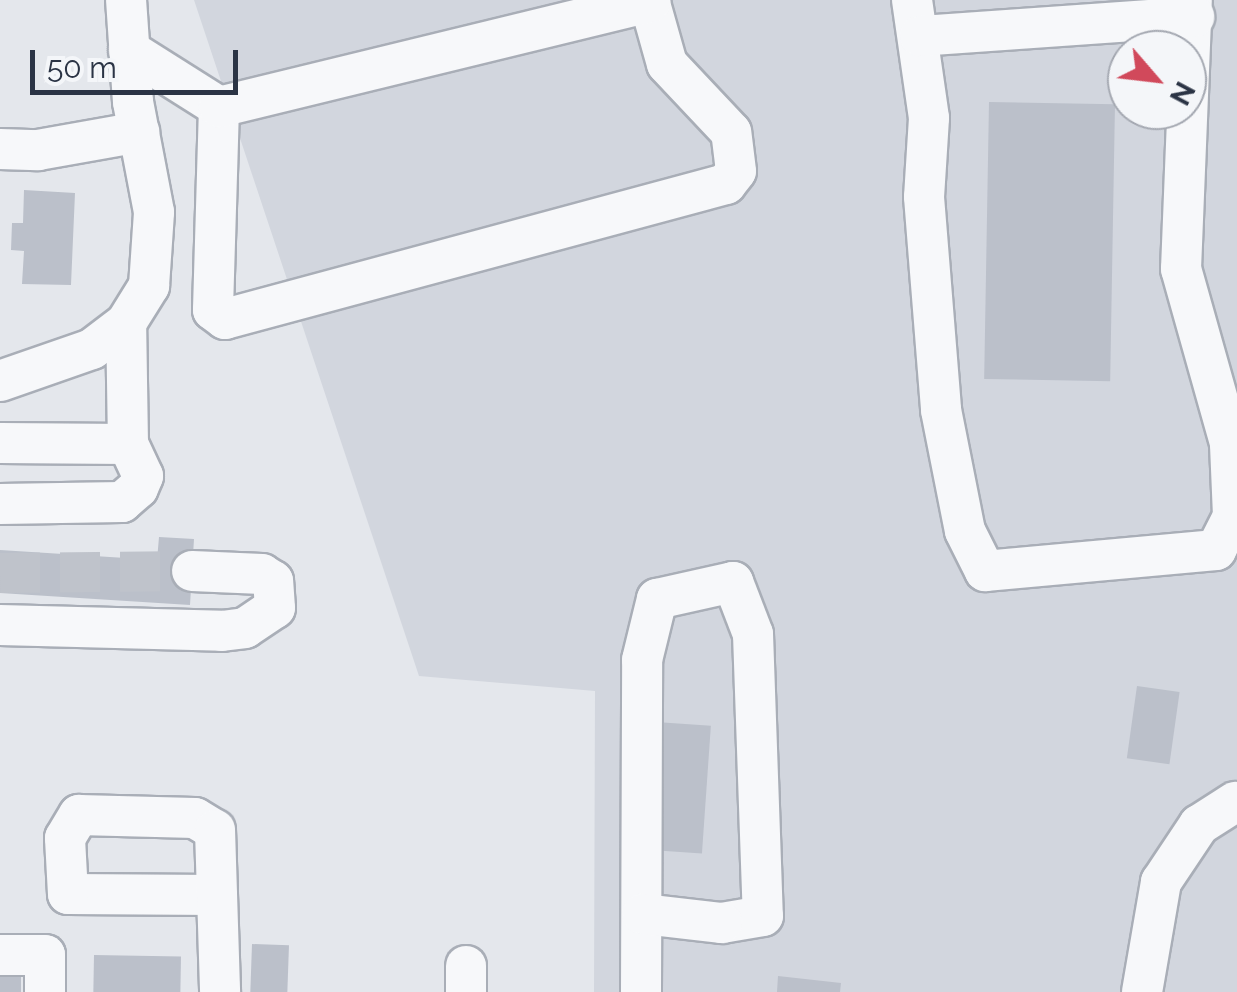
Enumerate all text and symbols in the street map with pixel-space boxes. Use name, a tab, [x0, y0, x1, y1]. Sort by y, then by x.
scale bar	[35, 30, 242, 92]
north arrow	[1107, 30, 1207, 130]
text: 50 m	[47, 50, 117, 85]
text: N	[1163, 76, 1202, 111]

